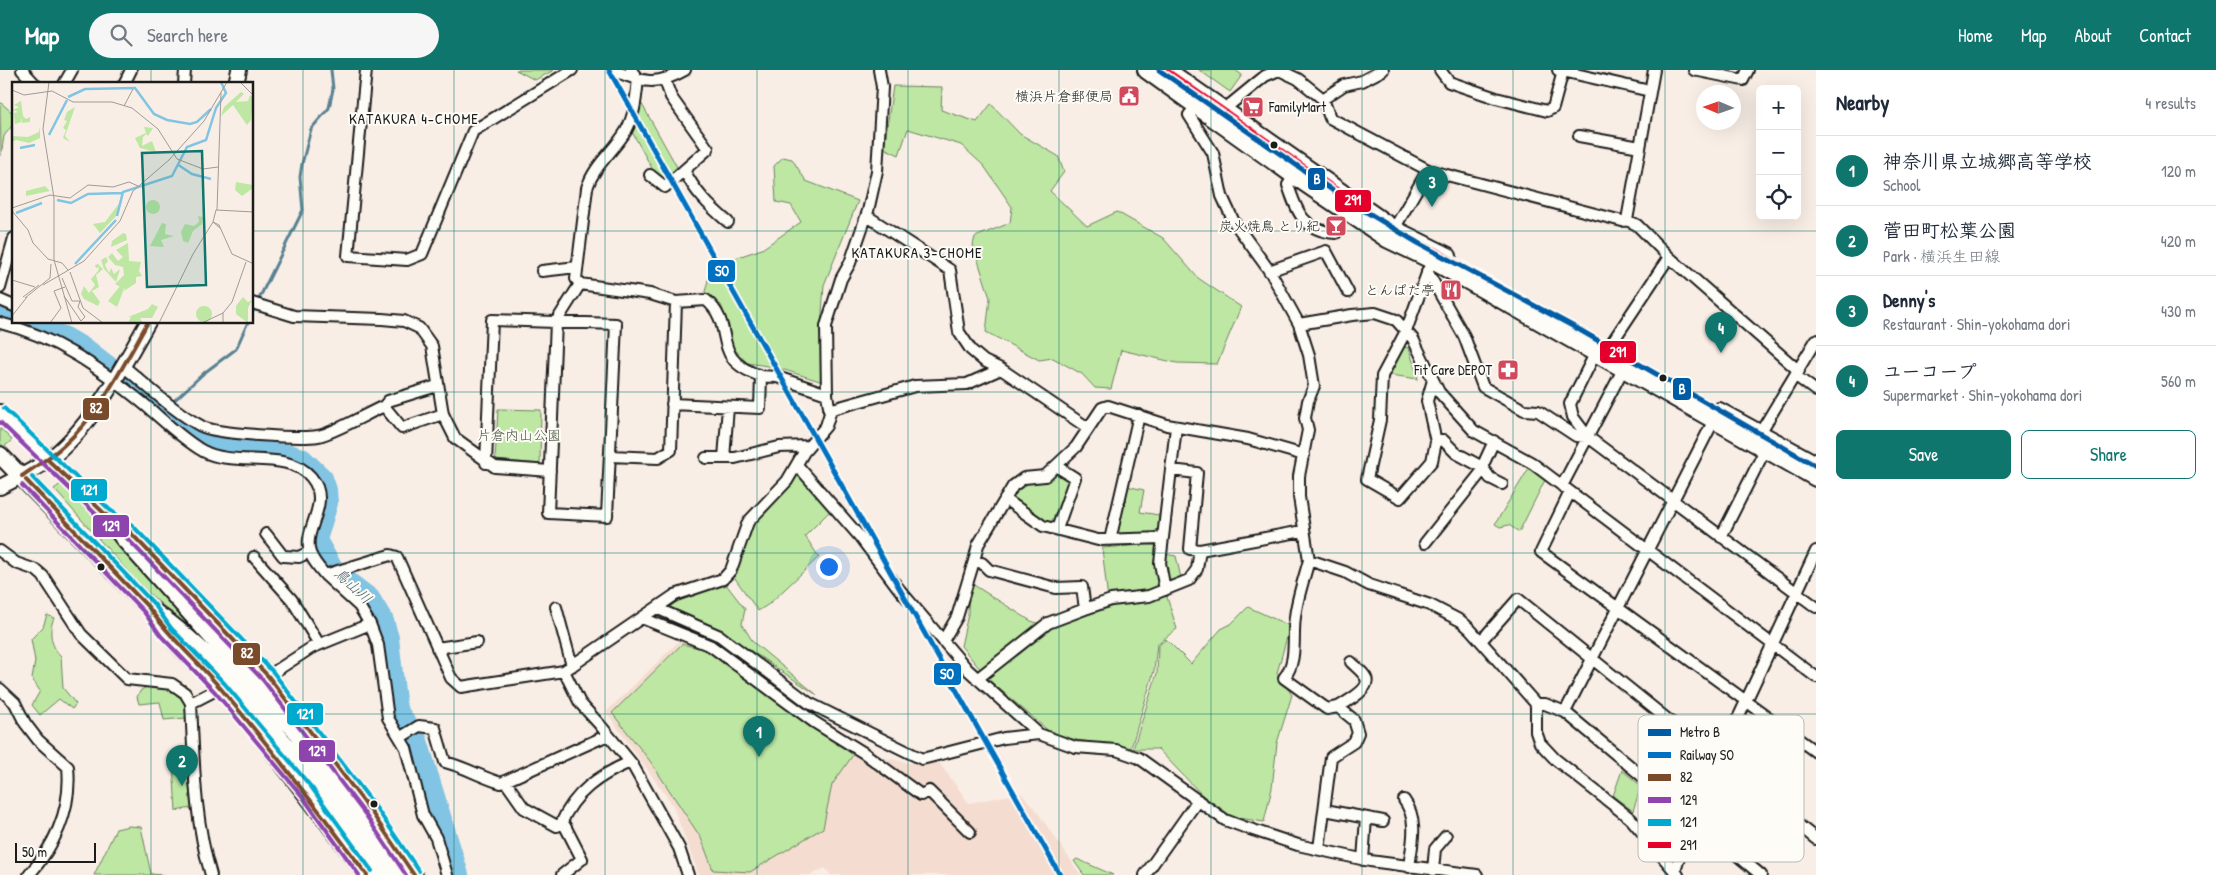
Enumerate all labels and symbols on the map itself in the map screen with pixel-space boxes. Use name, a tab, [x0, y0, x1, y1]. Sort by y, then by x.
inset map	[12, 82, 254, 324]
public building icon: 横浜片倉郵便局	[1117, 84, 1141, 108]
north arrow	[1696, 85, 1741, 130]
place label: 横浜片倉郵便局	[1015, 86, 1113, 105]
supermarket icon: FamilyMart	[1241, 95, 1265, 119]
place label: FamilyMart	[1268, 97, 1326, 117]
district label: KATAKURA 4-CHOME	[349, 108, 479, 129]
unlabelled marker	[1269, 140, 1279, 150]
pin: 3	[1416, 166, 1448, 207]
line badge: B	[1307, 167, 1326, 191]
text: B	[1313, 169, 1321, 188]
line badge: 291	[1334, 189, 1372, 213]
text: 291	[1345, 190, 1361, 209]
bar icon: 炭火焼鳥 とり紀	[1324, 214, 1348, 238]
place label: 炭火焼鳥 とり紀	[1219, 216, 1320, 235]
district label: KATAKURA 3-CHOME	[851, 242, 983, 263]
line badge: SO	[707, 259, 736, 283]
text: SO	[715, 261, 729, 280]
restaurant icon: とんぱた亭	[1439, 278, 1463, 302]
place label: とんぱた亭	[1365, 280, 1435, 299]
pin: 4	[1705, 312, 1737, 353]
line badge: 291	[1599, 340, 1637, 364]
text: 291	[1610, 342, 1626, 361]
pharmacy icon: Fit Care DEPOT	[1496, 358, 1520, 382]
place label: Fit Care DEPOT	[1413, 360, 1492, 379]
unlabelled marker	[1658, 373, 1668, 383]
line badge: B	[1672, 377, 1692, 401]
text: B	[1678, 379, 1686, 398]
line badge: 82	[82, 397, 110, 421]
text: 82	[90, 398, 103, 417]
park label: 片倉内山公園	[477, 425, 561, 444]
line badge: 121	[70, 478, 108, 502]
text: 121	[81, 480, 97, 499]
line badge: 129	[92, 514, 130, 538]
text: 129	[103, 516, 120, 535]
your location	[816, 554, 842, 580]
unlabelled marker	[96, 562, 106, 572]
water label: 鳥山川	[330, 563, 377, 609]
line badge: 82	[232, 642, 261, 666]
text: 82	[241, 643, 254, 662]
line badge: SO	[933, 662, 962, 686]
text: SO	[940, 664, 954, 683]
line badge: 121	[286, 702, 324, 726]
text: 121	[297, 704, 313, 723]
legend	[1638, 715, 1804, 862]
pin: 1	[743, 716, 775, 757]
text: Metro B	[1680, 722, 1720, 741]
line badge: 129	[298, 739, 336, 763]
text: 129	[309, 741, 326, 760]
pin: 2	[166, 745, 198, 786]
text: Railway SO	[1680, 745, 1734, 765]
text: 82	[1680, 767, 1693, 786]
text: 129	[1680, 790, 1697, 809]
unlabelled marker	[369, 799, 379, 809]
text: 121	[1680, 812, 1697, 831]
text: 291	[1680, 835, 1697, 854]
scale bar	[15, 840, 96, 863]

